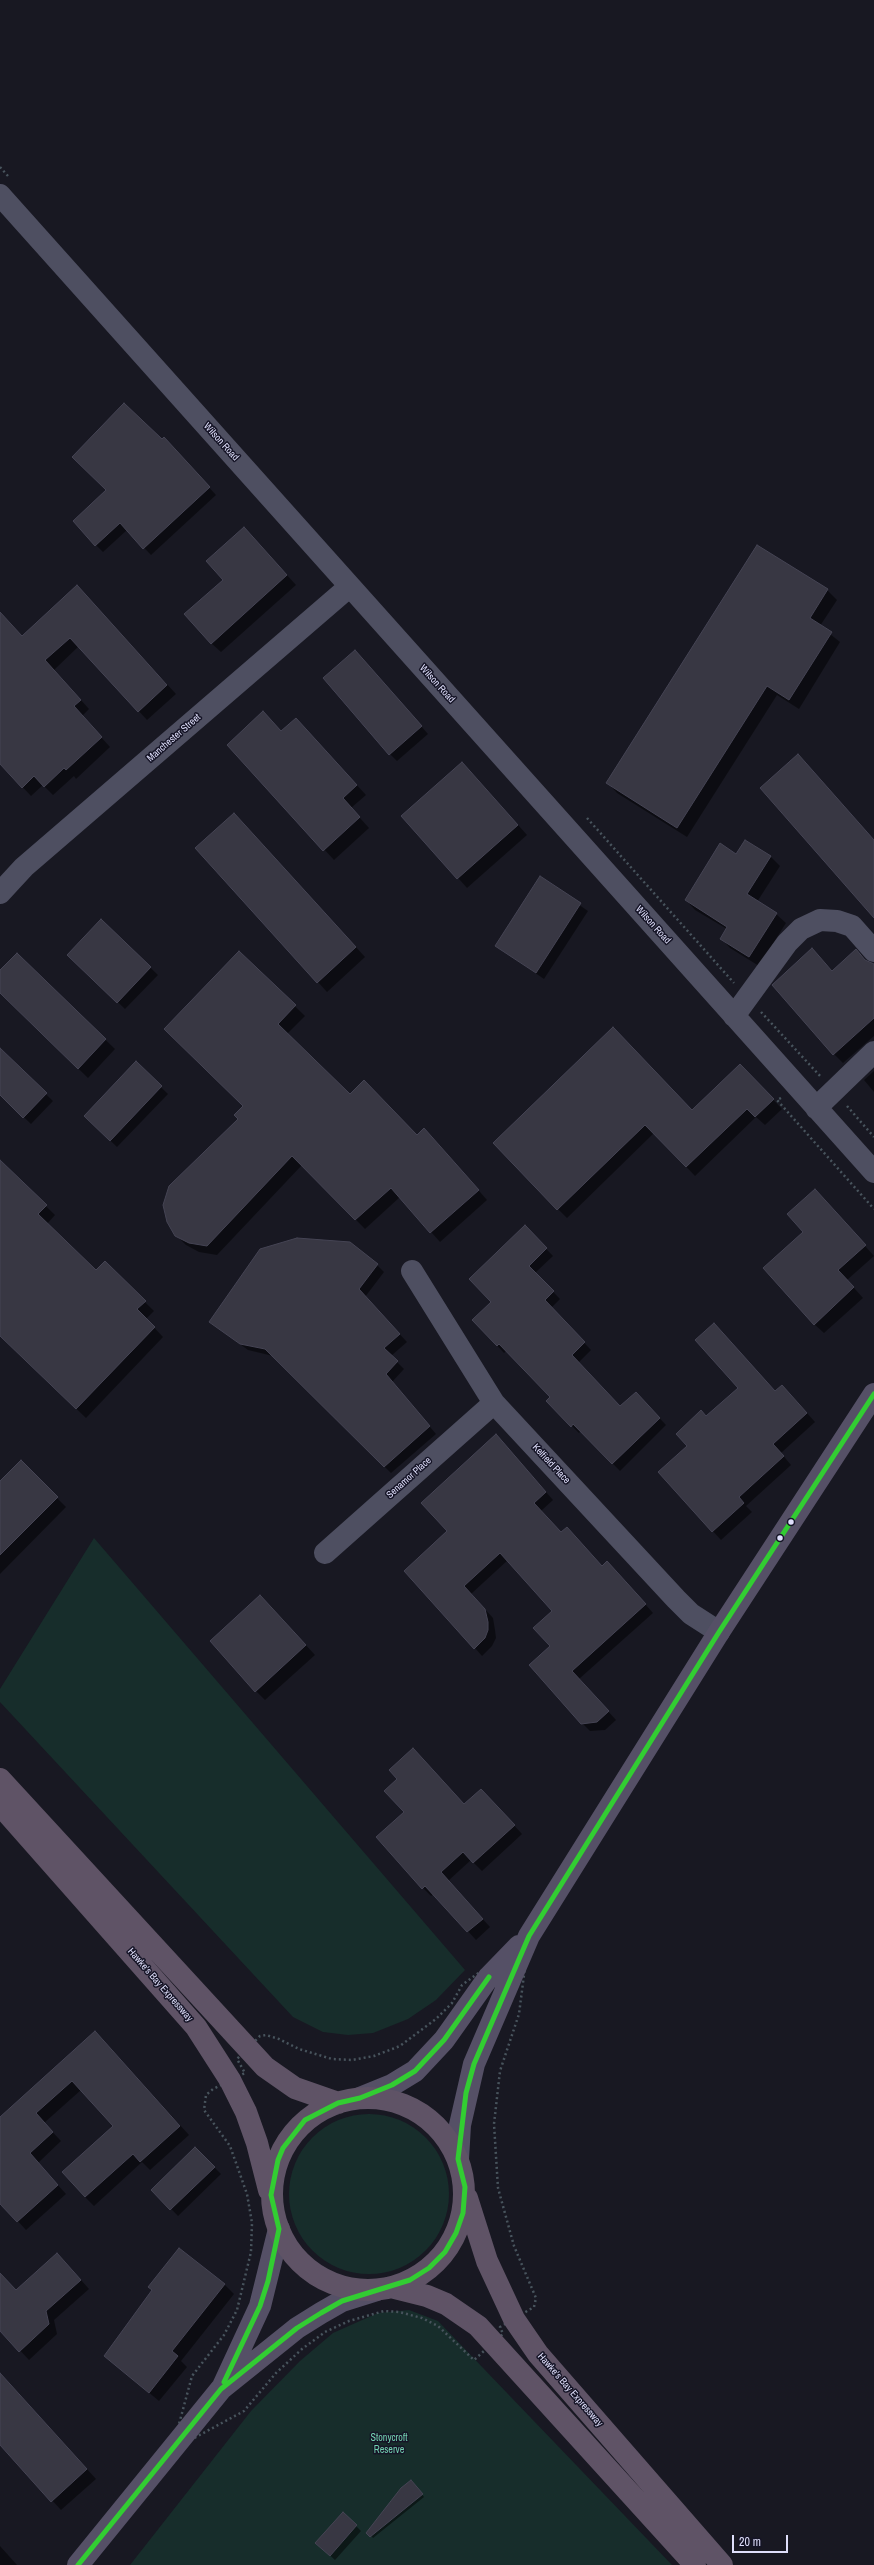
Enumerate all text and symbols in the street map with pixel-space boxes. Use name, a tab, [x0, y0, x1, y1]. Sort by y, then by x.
street label: Wilson Road	[201, 421, 241, 463]
street label: Wilson Road	[417, 663, 457, 705]
street label: Manchester Street	[145, 711, 203, 765]
street label: Wilson Road	[633, 904, 673, 946]
street label: Kelfield Place	[530, 1442, 572, 1486]
street label: Senamor Place	[384, 1455, 434, 1501]
unlabelled marker	[786, 1517, 796, 1527]
unlabelled marker	[775, 1533, 785, 1543]
street label: Hawke's Bay Expressway	[125, 1946, 195, 2024]
street label: Hawke's Bay Expressway	[535, 2351, 605, 2429]
park label: Stonycroft Reserve	[371, 2432, 407, 2456]
scale bar	[734, 2527, 790, 2553]
text: 20 m	[739, 2534, 761, 2550]

